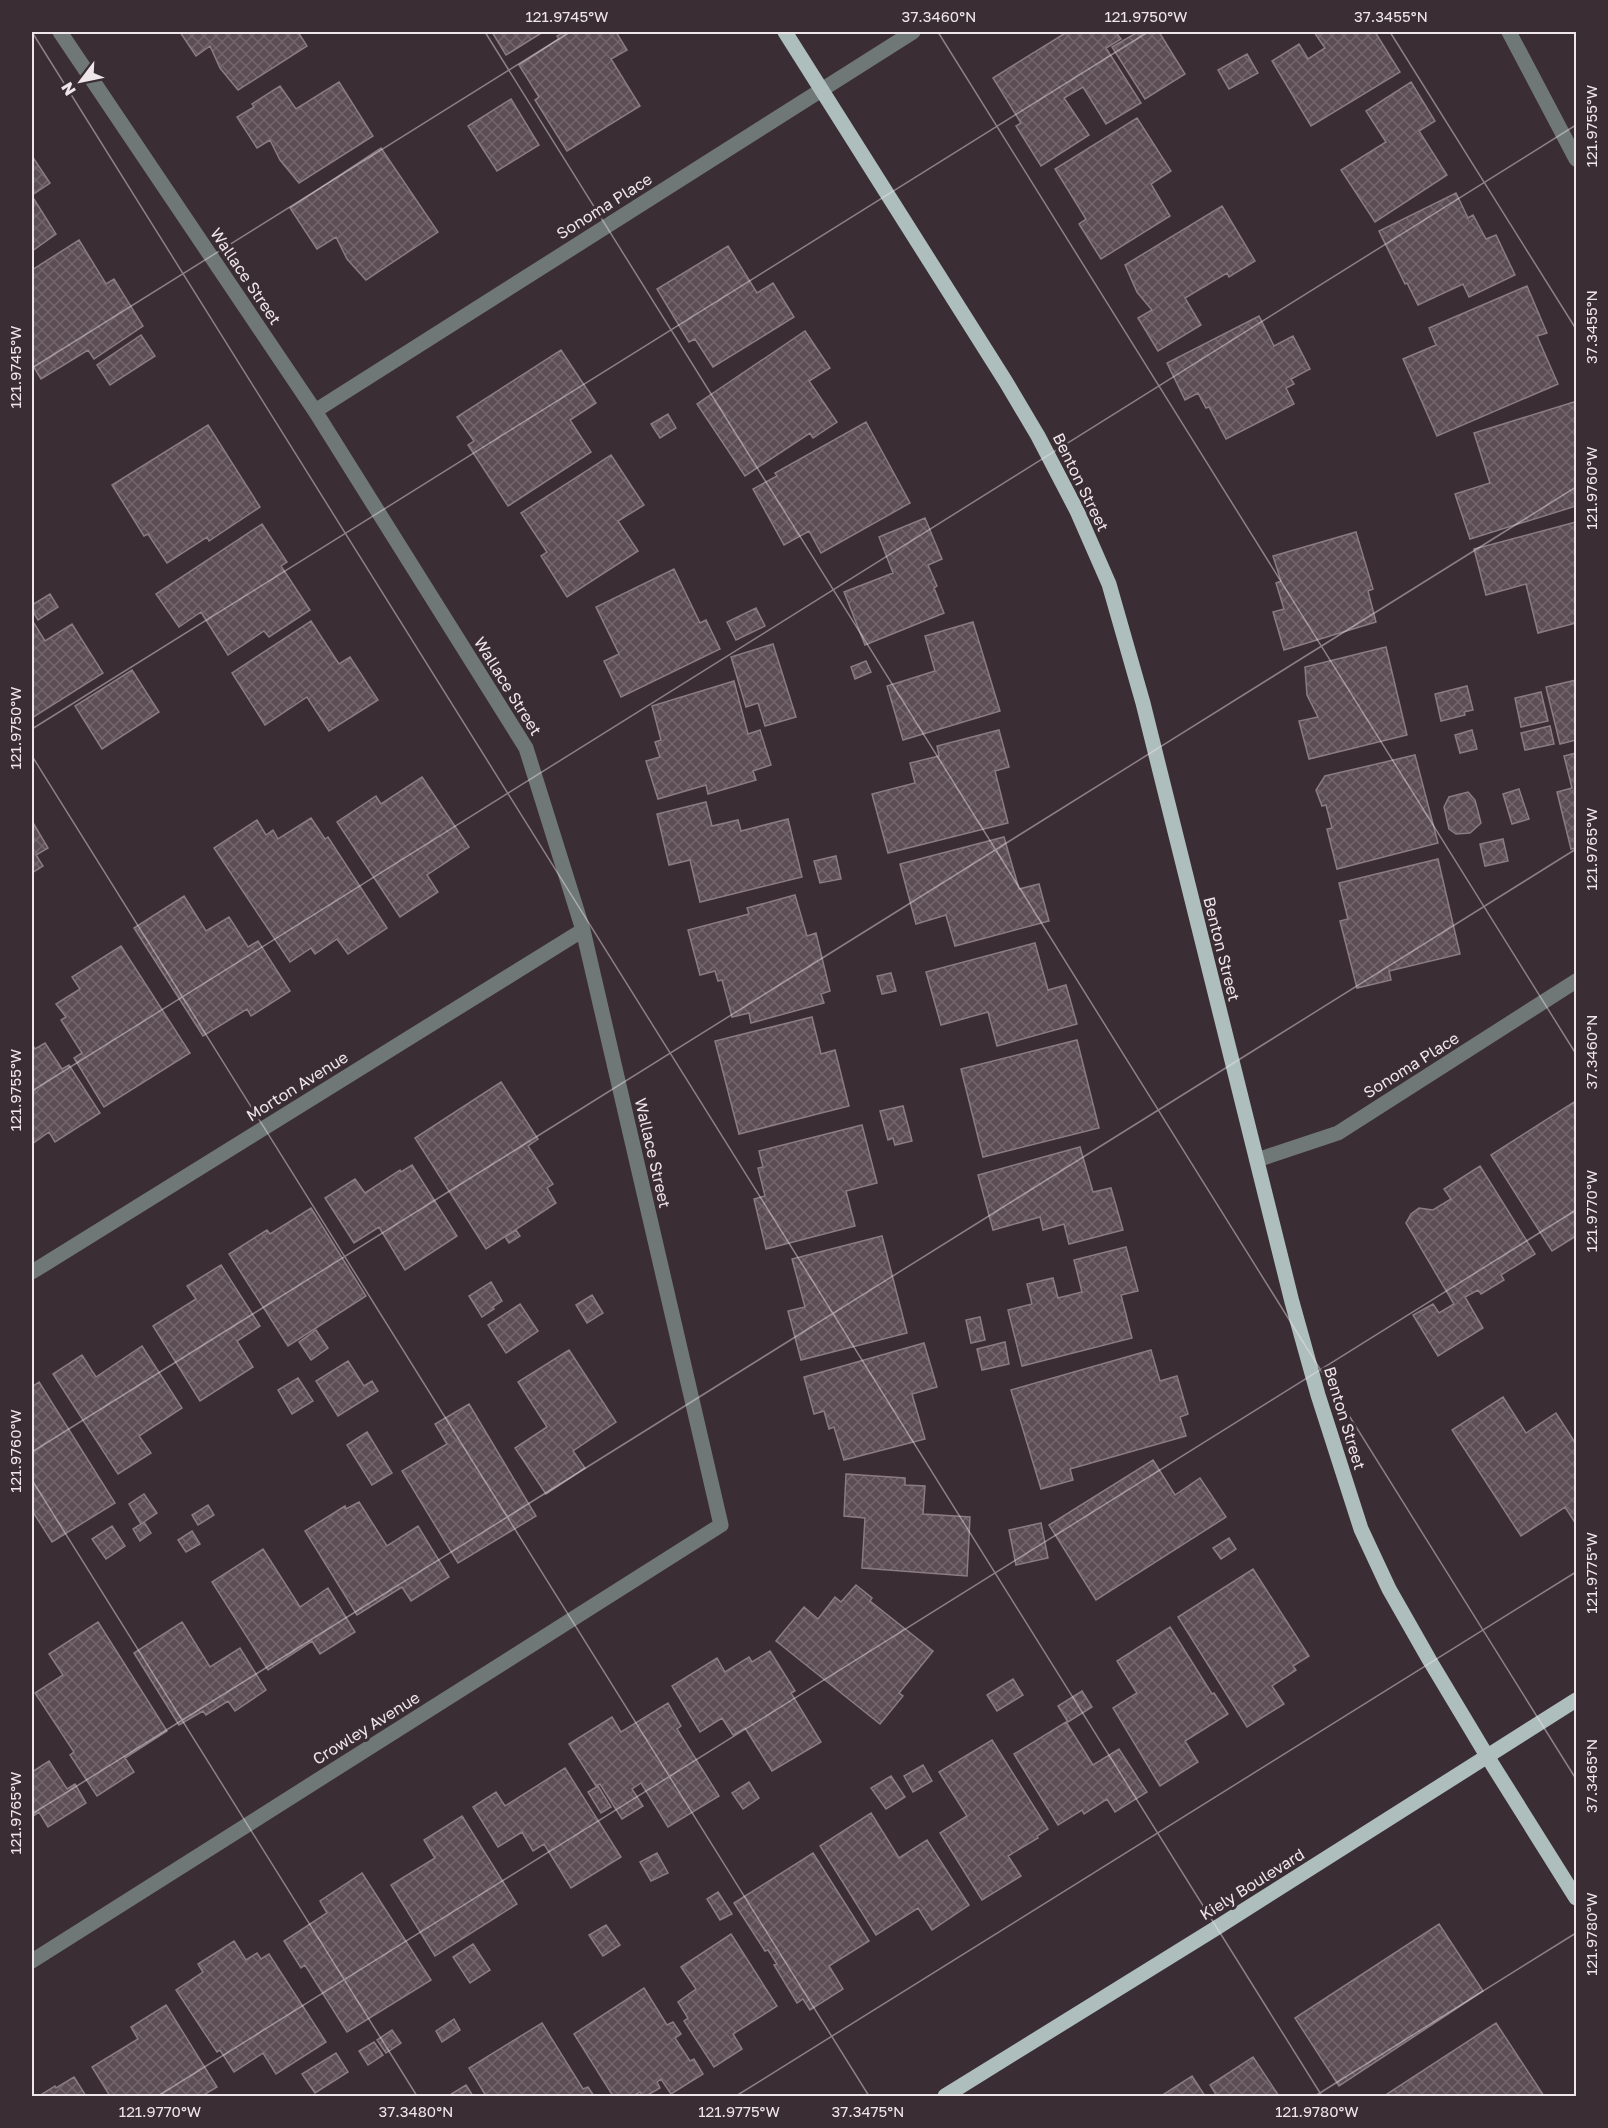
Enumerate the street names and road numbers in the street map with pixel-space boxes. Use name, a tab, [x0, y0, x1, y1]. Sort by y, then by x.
street label: Sonoma Place	[552, 169, 656, 243]
street label: Wallace Street	[206, 224, 286, 328]
street label: Benton Street	[1049, 430, 1113, 534]
street label: Wallace Street	[470, 633, 546, 739]
street label: Benton Street	[1199, 895, 1245, 1003]
street label: Sonoma Place	[1359, 1028, 1463, 1102]
street label: Morton Avenue	[242, 1047, 352, 1125]
street label: Wallace Street	[631, 1096, 675, 1210]
street label: Benton Street	[1320, 1364, 1370, 1472]
street label: Crowley Avenue	[309, 1687, 423, 1769]
street label: Kiely Boulevard	[1196, 1844, 1308, 1924]

